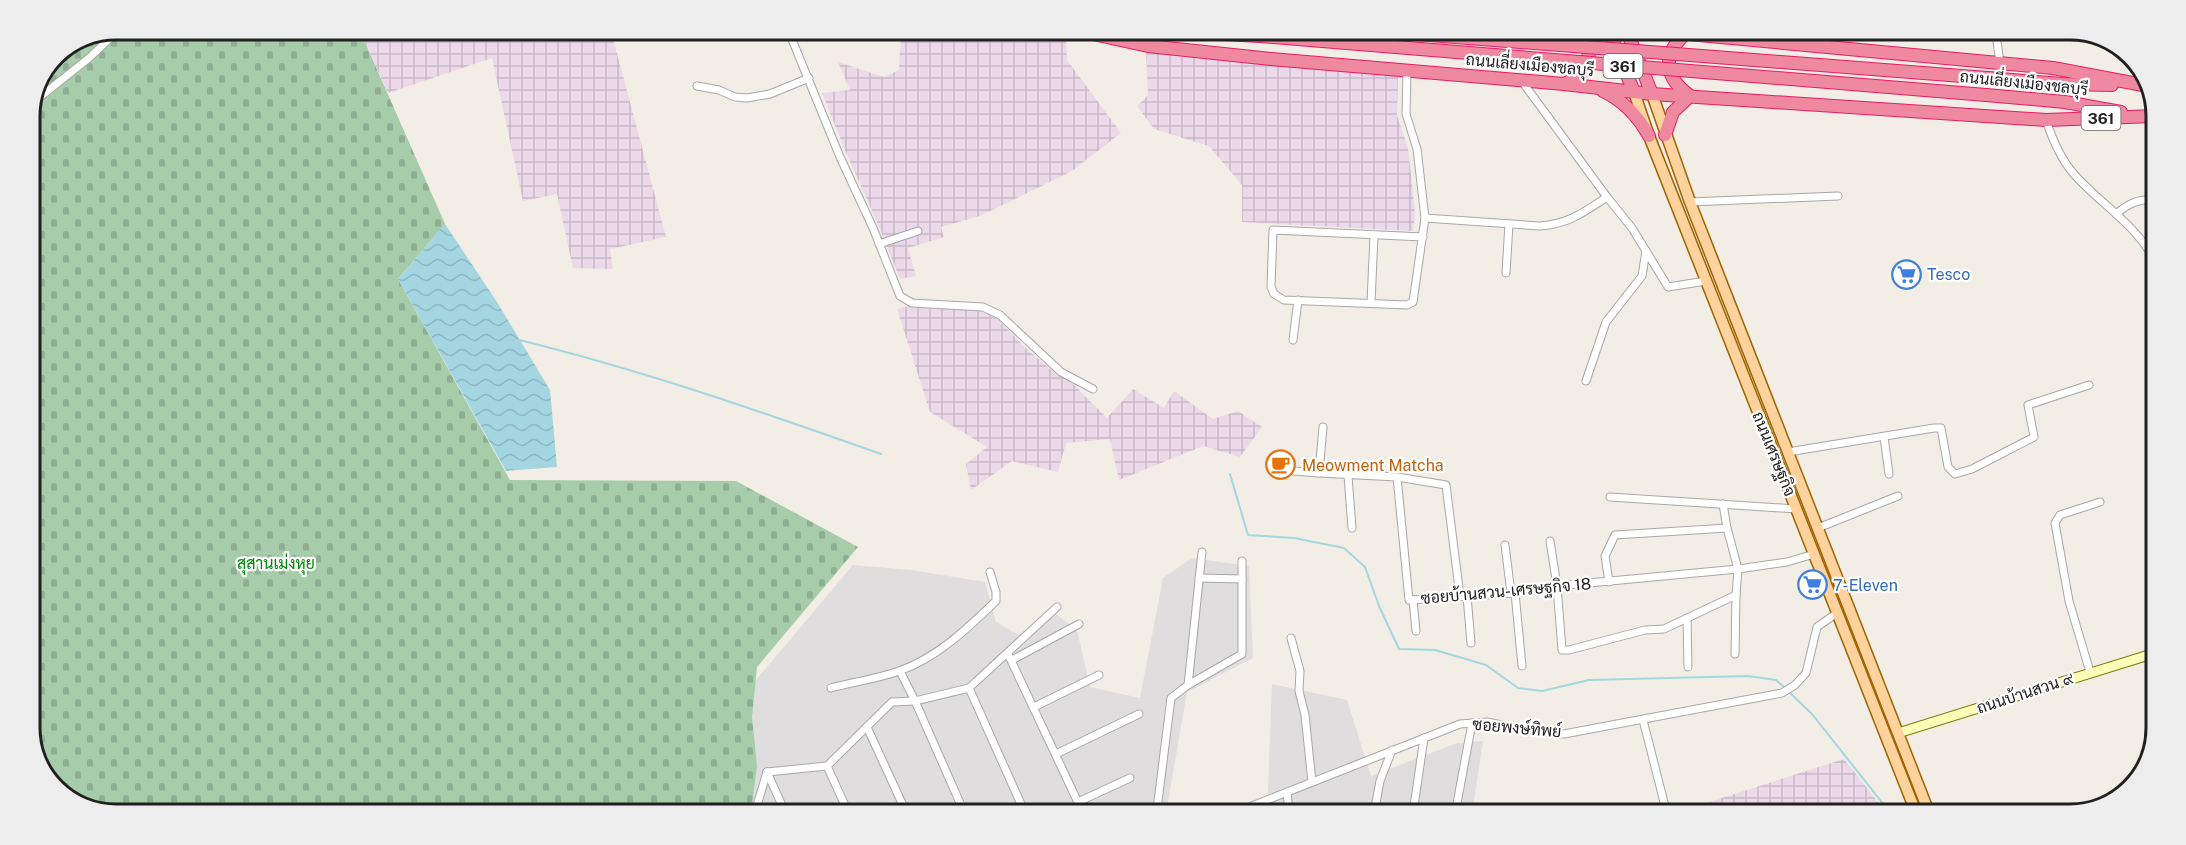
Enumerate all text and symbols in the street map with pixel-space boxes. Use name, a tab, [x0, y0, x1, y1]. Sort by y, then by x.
street label: ถนนเลี่ยงเมืองชลบุรี	[1465, 45, 1596, 82]
road number: 361	[1604, 54, 1642, 78]
street label: ถนนเลี่ยงเมืองชลบุรี	[1959, 62, 2090, 101]
road number: 361	[2082, 106, 2120, 130]
supermarket icon: Tesco	[1890, 258, 1922, 290]
place label: Tesco	[1927, 265, 1970, 284]
street label: ถนนเศรษฐกิจ	[1747, 409, 1800, 499]
cafe icon: Meowment Matcha	[1265, 449, 1297, 481]
place label: Meowment Matcha	[1302, 456, 1444, 475]
park label: สุสานเม่งหุย	[237, 553, 315, 575]
supermarket icon: 7-Eleven	[1796, 569, 1828, 601]
street label: ซอยบ้านสวน-เศรษฐกิจ 18	[1420, 573, 1592, 609]
place label: 7-Eleven	[1833, 576, 1898, 595]
street label: ถนนบ้านสวน ๙	[1974, 667, 2076, 718]
street label: ซอยพงษ์ทิพย์	[1472, 712, 1563, 741]

